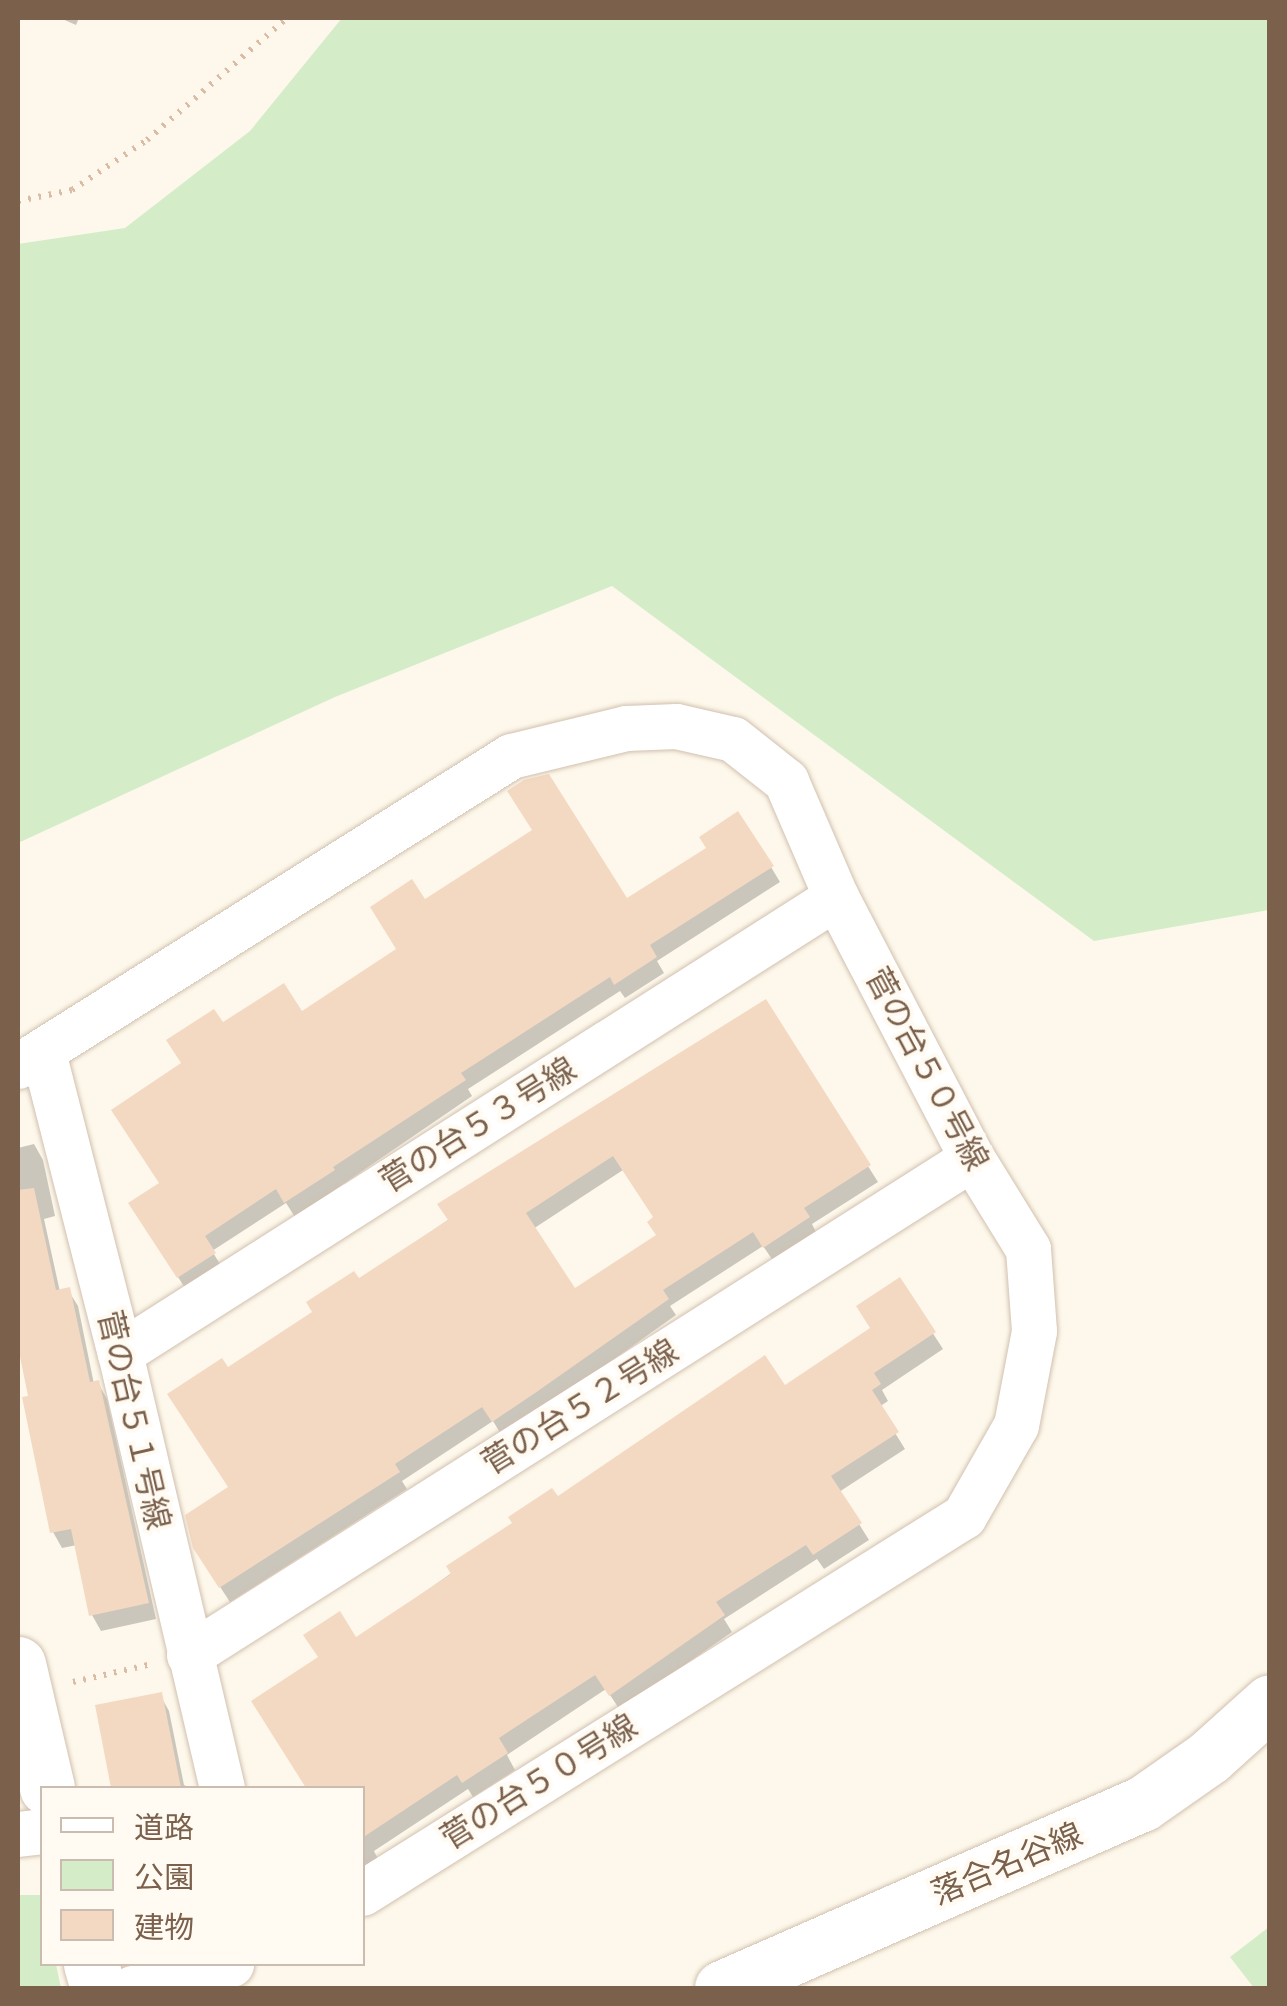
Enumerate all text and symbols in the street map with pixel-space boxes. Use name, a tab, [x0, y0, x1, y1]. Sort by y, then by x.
street label: 菅の台５０号線	[857, 961, 997, 1177]
street label: 菅の台５３号線	[373, 1049, 583, 1201]
street label: 菅の台５１号線	[90, 1307, 178, 1533]
street label: 菅の台５２号線	[475, 1331, 685, 1483]
street label: 菅の台５０号線	[434, 1706, 644, 1858]
legend	[40, 1786, 365, 1966]
text: 道路	[134, 1810, 194, 1846]
street label: 落合名谷線	[926, 1815, 1088, 1913]
text: 公園	[134, 1860, 194, 1896]
text: 建物	[134, 1910, 194, 1946]

